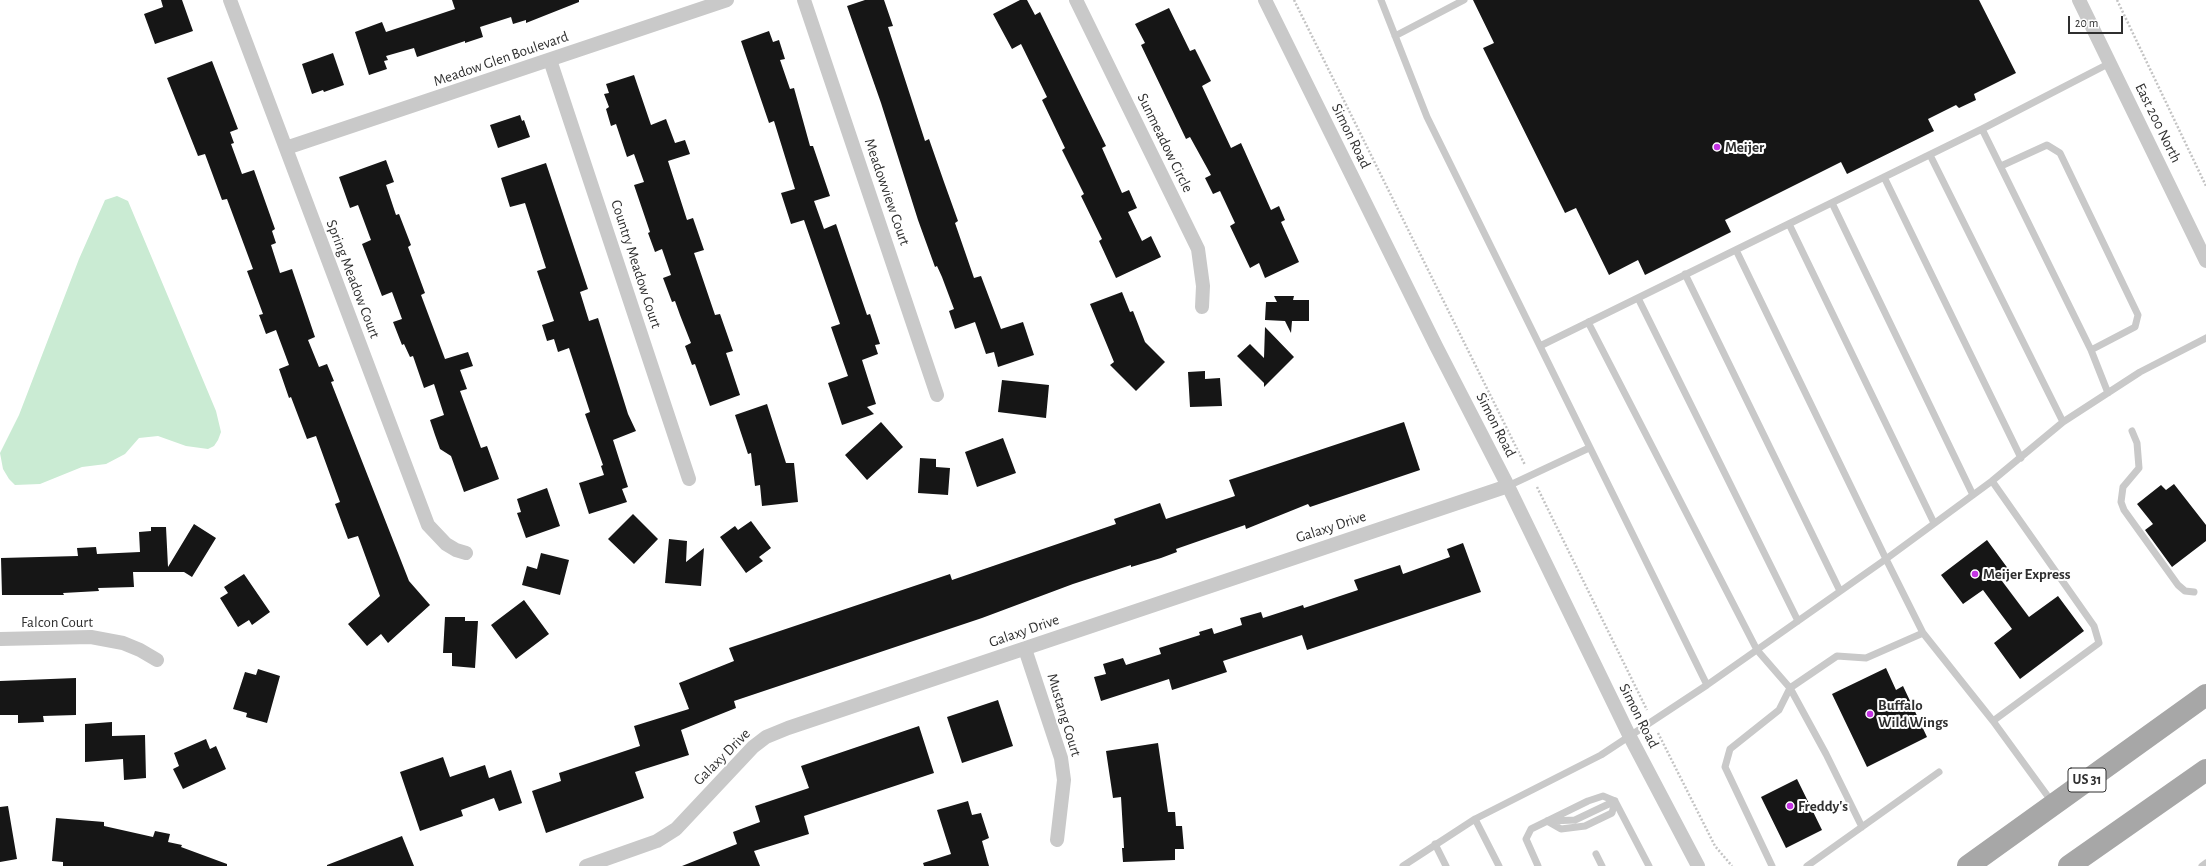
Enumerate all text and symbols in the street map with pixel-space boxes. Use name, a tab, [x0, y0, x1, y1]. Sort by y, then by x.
scale bar	[2070, 8, 2125, 34]
text: 20 m	[2075, 17, 2098, 29]
street label: Meadow Glen Boulevard	[431, 27, 571, 91]
street label: East 200 North	[2131, 80, 2185, 166]
street label: Sunmeadow Circle	[1133, 90, 1197, 196]
street label: Simon Road	[1328, 101, 1374, 171]
street label: Meadowview Court	[860, 136, 914, 248]
place label: Meijer	[1725, 138, 1764, 156]
marker: Meijer	[1712, 142, 1722, 152]
street label: Country Meadow Court	[607, 198, 665, 330]
street label: Spring Meadow Court	[322, 217, 384, 341]
street label: Simon Road	[1472, 390, 1520, 460]
street label: Galaxy Drive	[1293, 507, 1369, 547]
place label: Meijer Express	[1983, 565, 2071, 583]
marker: Meijer Express	[1970, 569, 1980, 579]
street label: Galaxy Drive	[987, 611, 1061, 651]
street label: Falcon Court	[21, 613, 93, 631]
street label: Mustang Court	[1043, 671, 1085, 759]
street label: Simon Road	[1615, 681, 1663, 751]
place label: Buffalo Wild Wings	[1878, 696, 1948, 731]
marker: Buffalo Wild Wings	[1865, 709, 1875, 719]
street label: Galaxy Drive	[690, 725, 754, 789]
road number: US 31	[2068, 768, 2106, 792]
place label: Freddy's	[1798, 797, 1848, 815]
marker: Freddy's	[1785, 801, 1795, 811]

